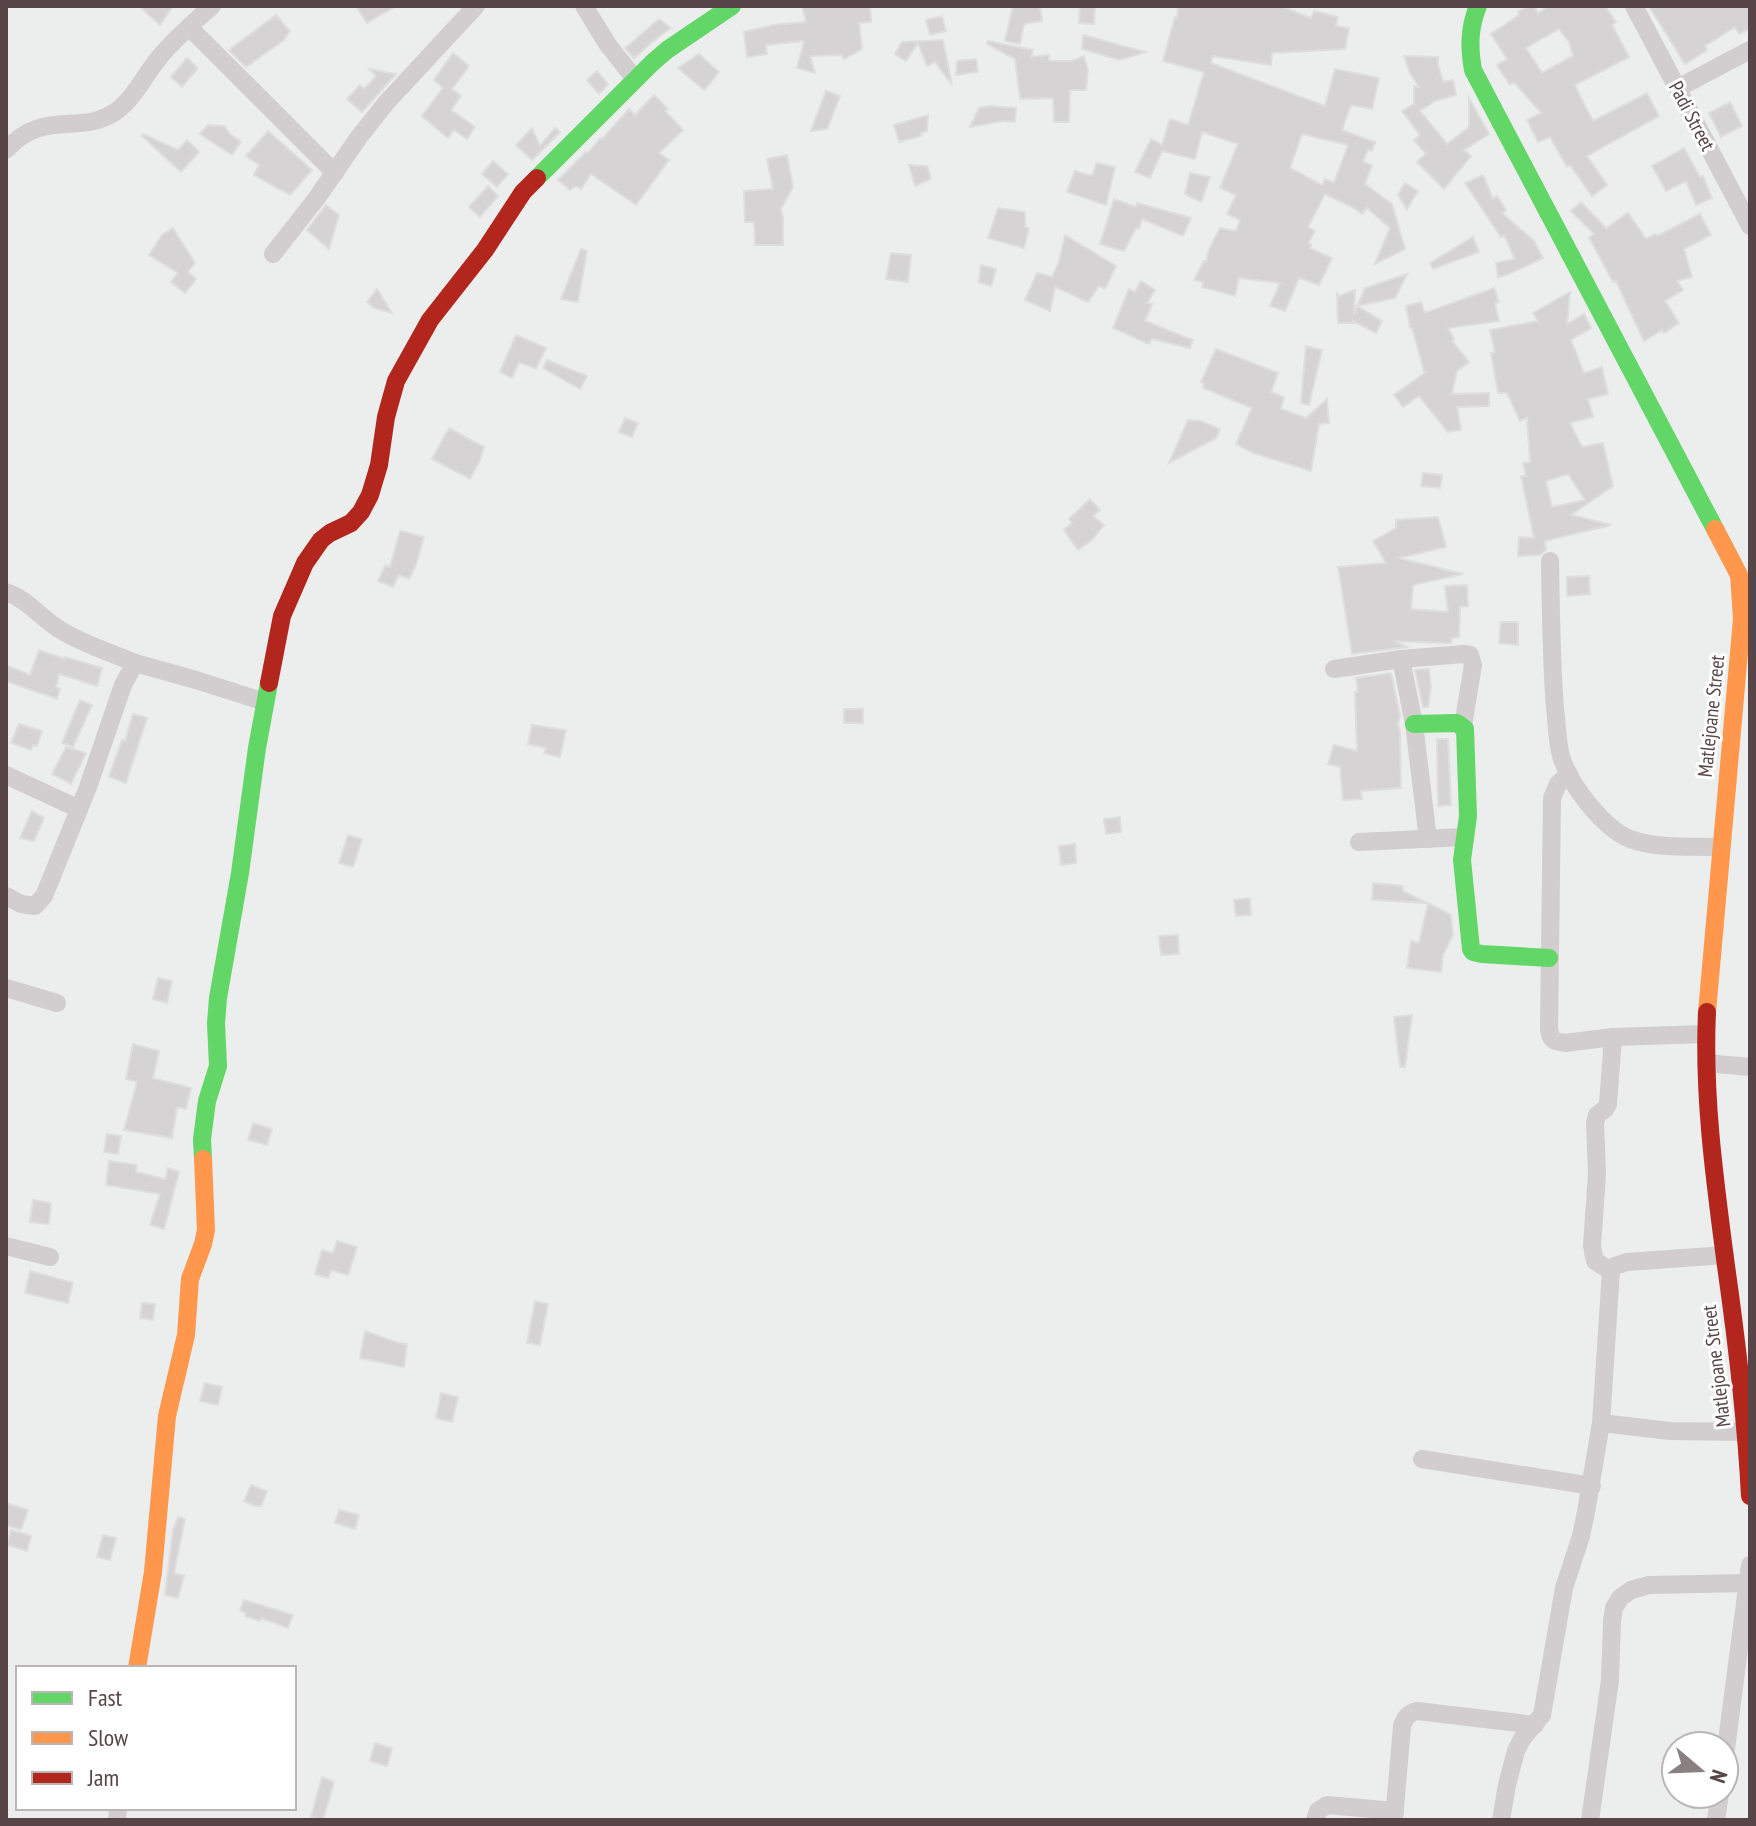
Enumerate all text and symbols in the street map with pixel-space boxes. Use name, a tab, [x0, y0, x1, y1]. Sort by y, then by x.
street label: Padi Street	[1663, 77, 1721, 156]
street label: Matlejoane Street	[1692, 653, 1730, 778]
street label: Matlejoane Street	[1696, 1303, 1736, 1429]
legend	[16, 1666, 296, 1810]
text: Fast	[88, 1682, 123, 1713]
text: Slow	[88, 1722, 129, 1753]
north arrow	[1660, 1730, 1740, 1810]
text: Jam	[87, 1762, 119, 1793]
text: N	[1704, 1766, 1734, 1787]

